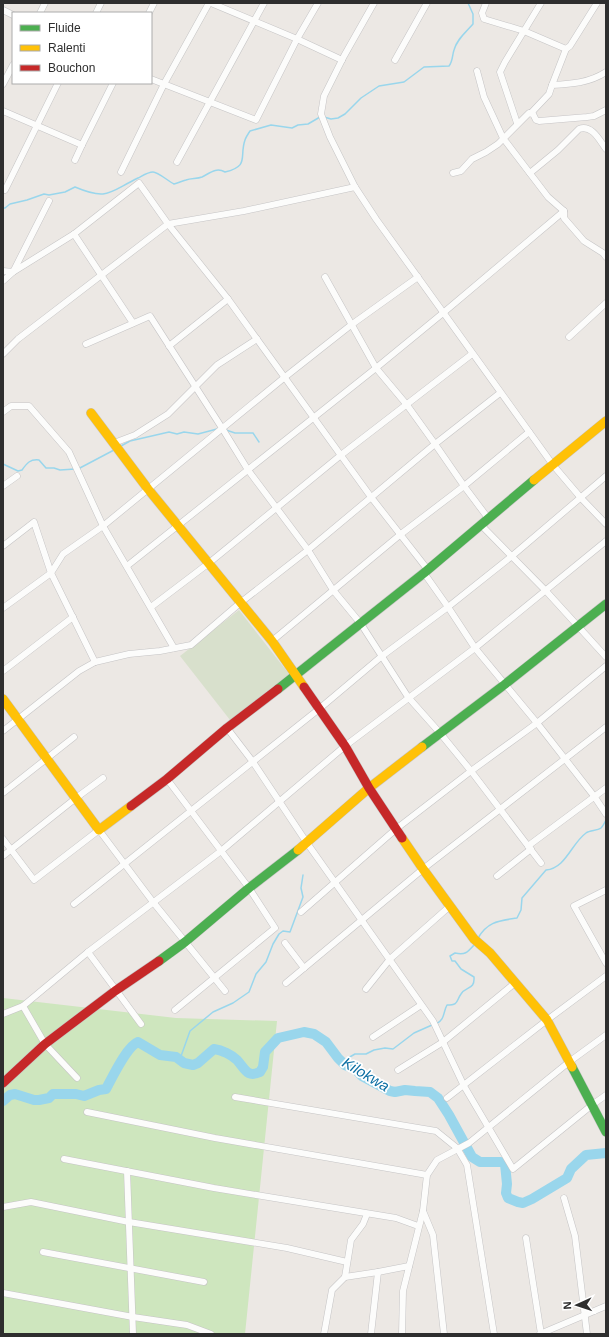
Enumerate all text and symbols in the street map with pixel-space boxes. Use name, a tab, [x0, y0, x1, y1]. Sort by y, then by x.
legend	[12, 12, 152, 84]
text: Fluide	[48, 21, 81, 35]
text: Ralenti	[48, 41, 85, 55]
text: Bouchon	[48, 61, 95, 75]
water label: Kilokwa	[339, 1053, 393, 1095]
north arrow	[557, 1285, 597, 1325]
text: N	[561, 1301, 573, 1310]

